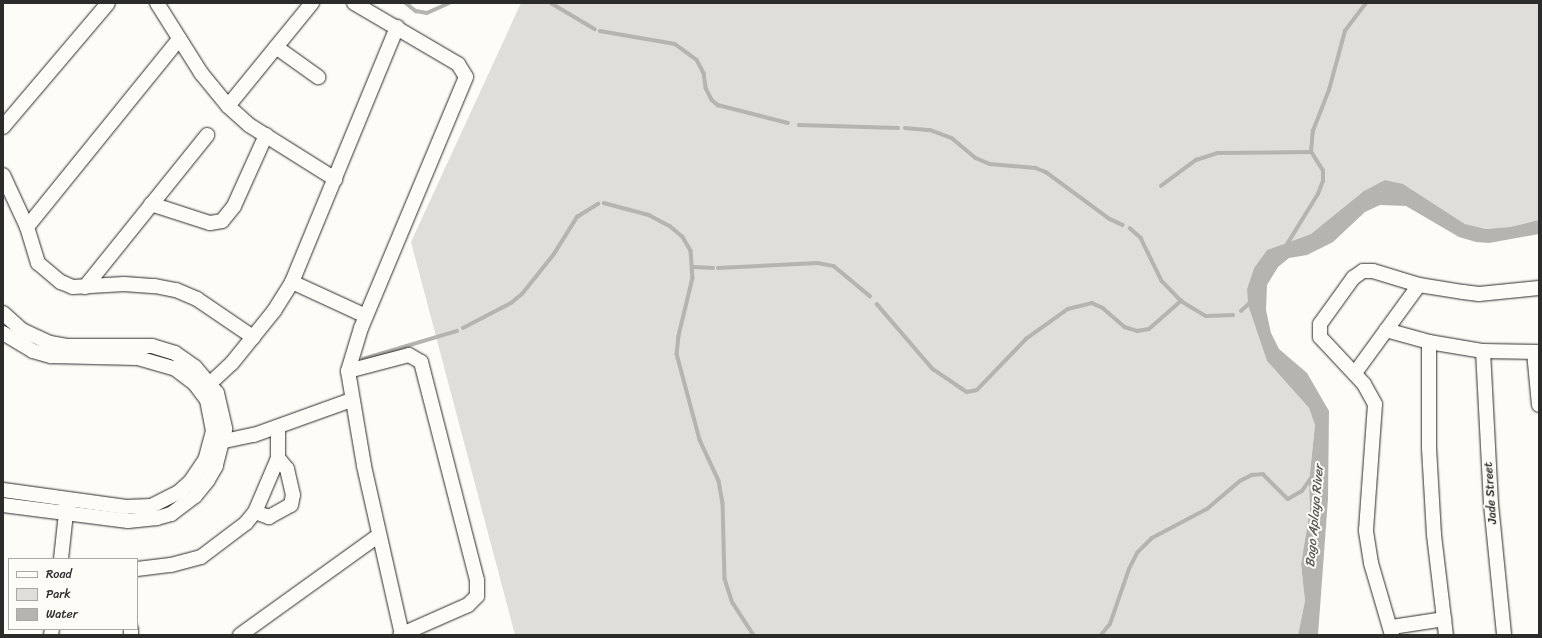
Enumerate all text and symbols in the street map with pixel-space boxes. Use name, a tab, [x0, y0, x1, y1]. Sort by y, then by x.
street label: Jade Street	[1482, 462, 1500, 524]
water label: Bago Aplaya River	[1303, 464, 1327, 568]
legend	[8, 558, 138, 630]
text: Road	[46, 563, 72, 585]
text: Park	[46, 583, 71, 605]
text: Water	[46, 603, 78, 625]

